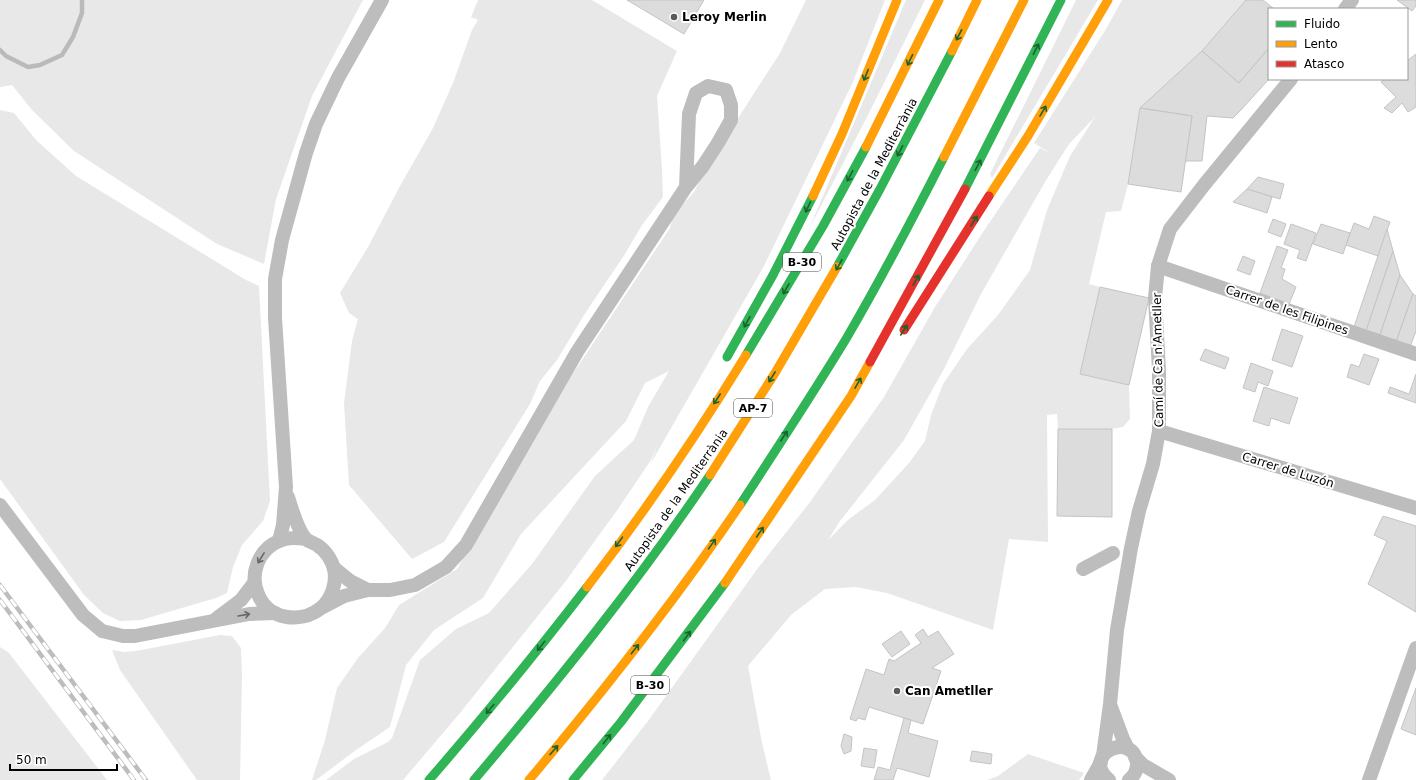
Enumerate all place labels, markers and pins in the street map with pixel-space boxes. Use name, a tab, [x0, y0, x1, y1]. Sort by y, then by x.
place label: Leroy Merlin	[682, 10, 767, 24]
marker: Leroy Merlin	[669, 12, 679, 22]
place label: Can Ametller	[905, 684, 993, 698]
marker: Can Ametller	[892, 686, 902, 696]

